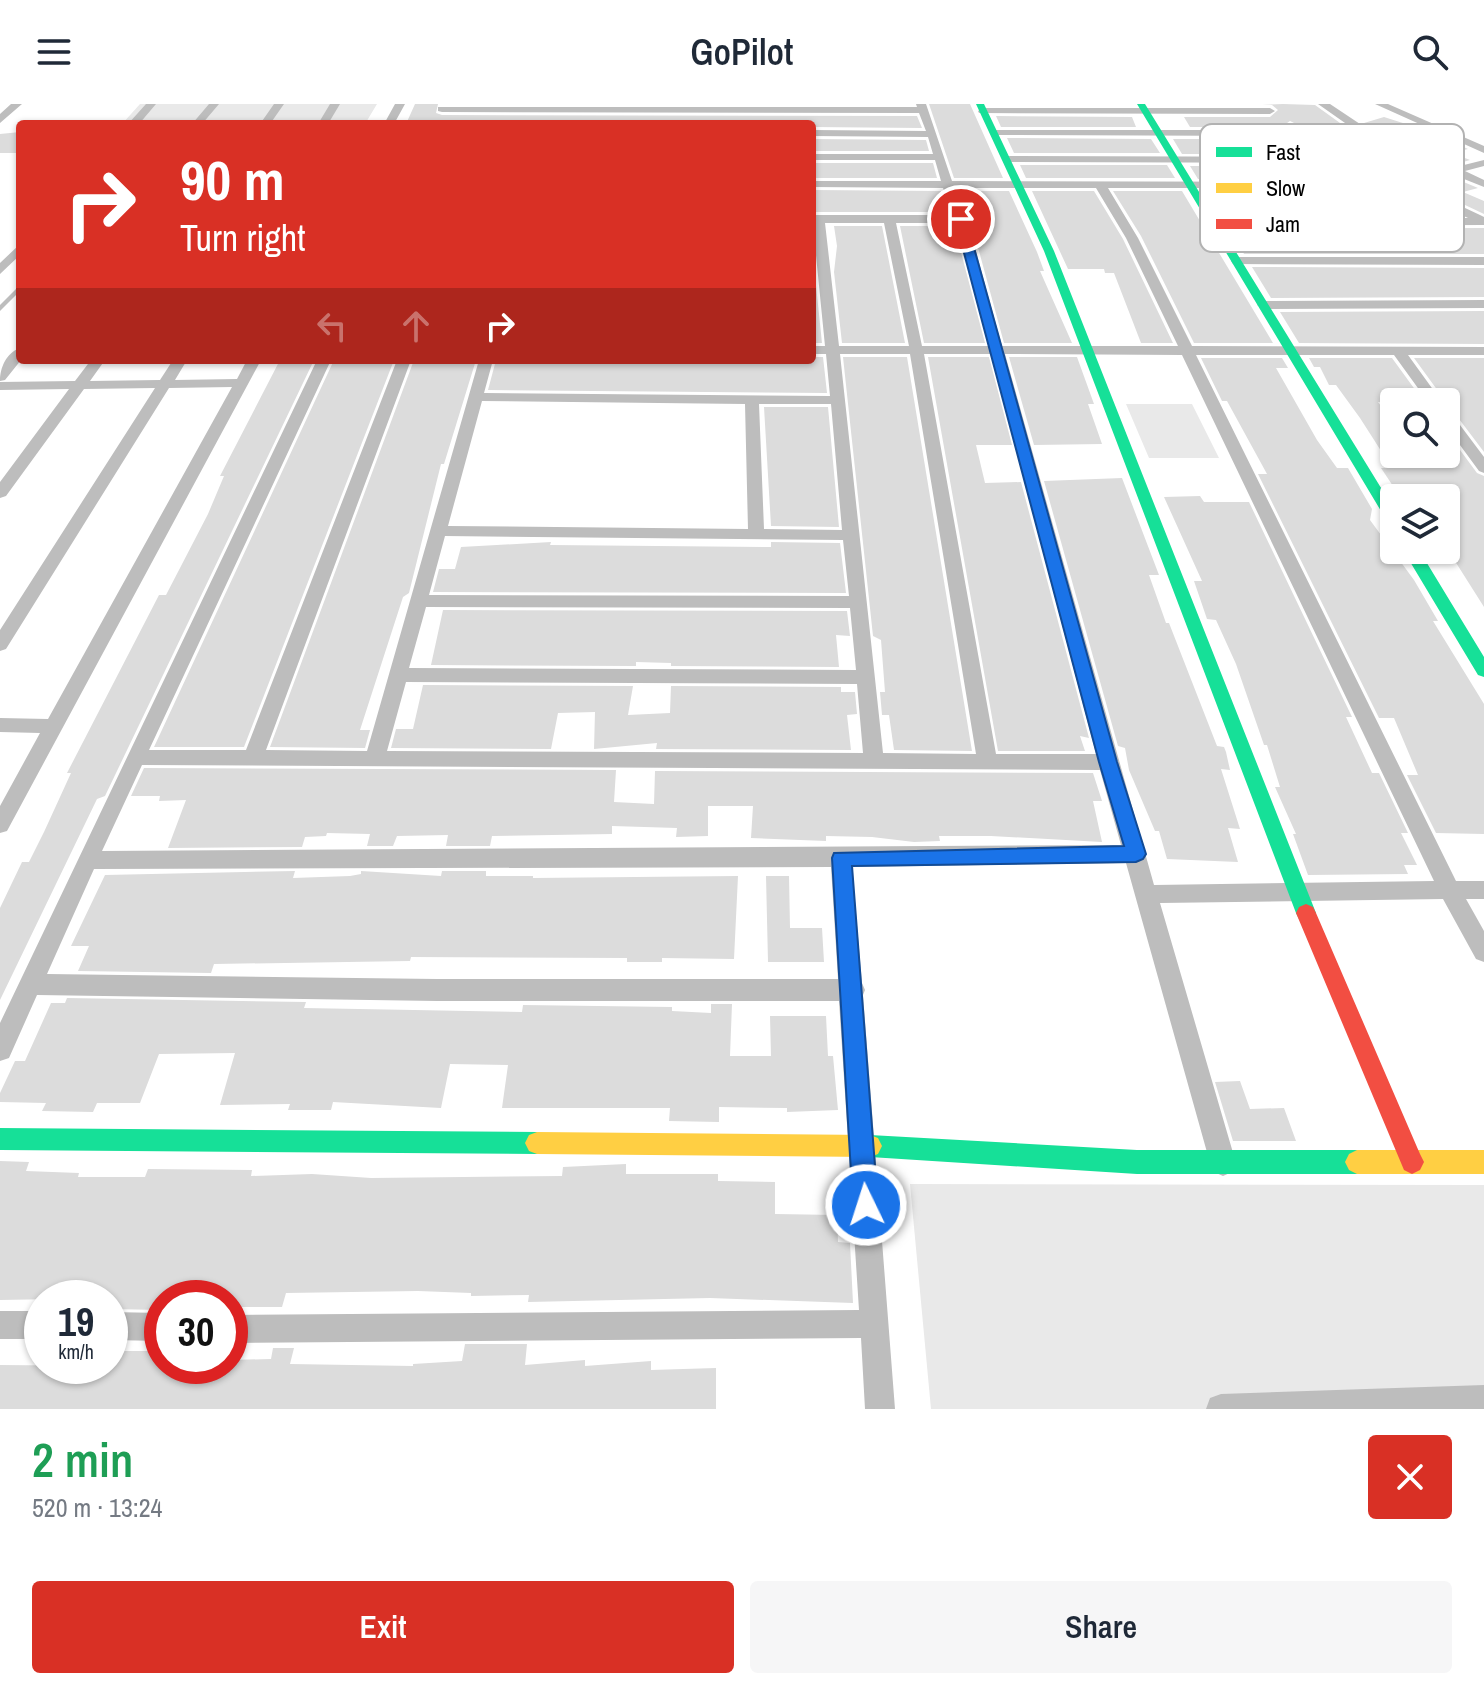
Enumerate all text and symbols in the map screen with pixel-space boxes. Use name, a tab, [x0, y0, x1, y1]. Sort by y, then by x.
text: GoPilot	[691, 28, 793, 76]
icon: menu	[32, 30, 76, 74]
icon: search	[1408, 30, 1452, 74]
legend	[1200, 124, 1464, 252]
text: Fast	[1266, 137, 1300, 167]
text: 90 m	[180, 142, 285, 217]
icon: right	[48, 152, 152, 256]
text: Slow	[1266, 173, 1305, 203]
pin	[927, 185, 995, 253]
icon: arrive	[939, 197, 983, 241]
text: Jam	[1266, 209, 1300, 239]
text: Turn right	[180, 214, 305, 262]
icon: left	[310, 304, 354, 348]
icon: ahead	[394, 304, 438, 348]
icon: right	[478, 304, 522, 348]
map controls	[1380, 388, 1460, 564]
button: search	[1380, 388, 1460, 468]
button: layers	[1380, 484, 1460, 564]
position arrow	[824, 1163, 908, 1247]
speed limit sign: 30	[144, 1280, 248, 1384]
text: 19	[58, 1295, 94, 1348]
text: km/h	[58, 1338, 94, 1365]
text: 2 min	[32, 1427, 133, 1492]
button: close	[1368, 1435, 1452, 1519]
text: 520 m · 13:24	[32, 1490, 162, 1525]
button: Exit	[32, 1581, 734, 1673]
button: Share	[750, 1581, 1452, 1673]

